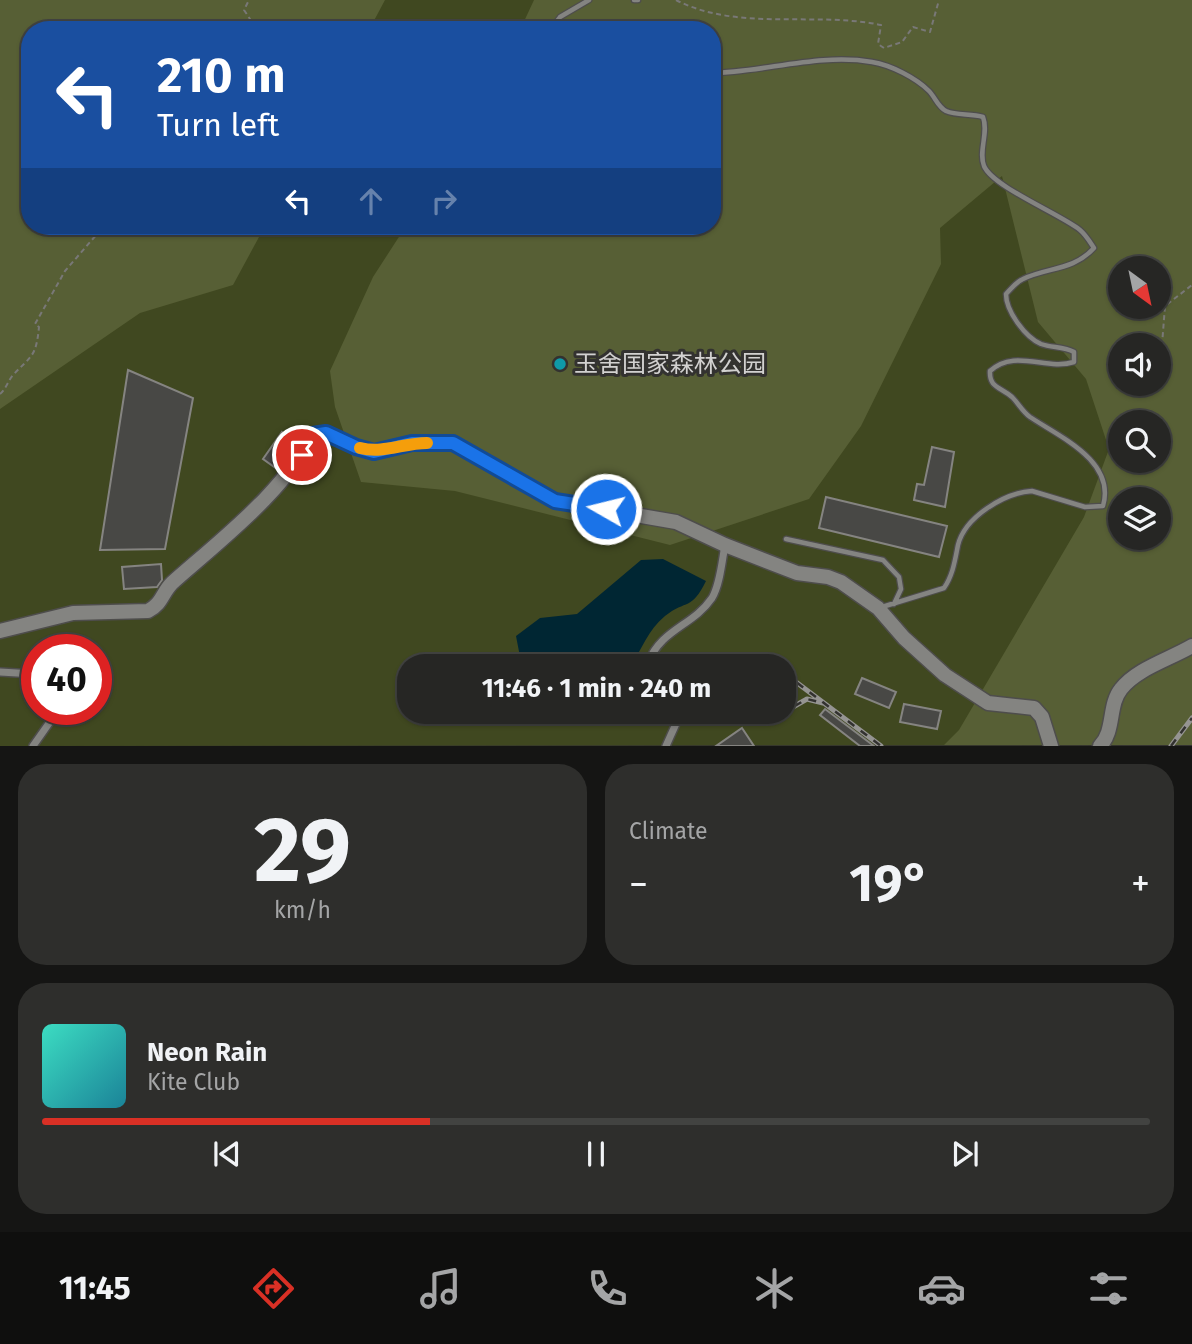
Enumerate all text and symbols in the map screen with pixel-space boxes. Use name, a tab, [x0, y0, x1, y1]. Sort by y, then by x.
text: 210 m	[157, 46, 286, 105]
icon: left	[42, 49, 133, 140]
text: Turn left	[157, 106, 279, 144]
icon: left	[279, 182, 317, 220]
icon: ahead	[352, 182, 390, 220]
icon: right	[425, 182, 463, 220]
north arrow	[1108, 256, 1171, 318]
map controls	[1108, 256, 1171, 550]
button: sound	[1108, 333, 1171, 396]
place label: 玉舍国家森林公园	[574, 350, 766, 378]
marker: 玉舍国家森林公园	[552, 356, 568, 372]
button: search	[1108, 410, 1171, 473]
pin	[272, 425, 332, 485]
icon: arrive	[283, 436, 321, 474]
position arrow	[569, 472, 643, 546]
button: layers	[1108, 487, 1171, 550]
speed limit sign: 40	[21, 634, 112, 725]
text: 11:46 · 1 min · 240 m	[482, 673, 711, 704]
text: 29	[254, 796, 351, 905]
text: Climate	[629, 817, 708, 845]
text: 19°	[849, 852, 930, 915]
text: −	[629, 861, 648, 907]
text: +	[1131, 861, 1150, 907]
text: km/h	[274, 896, 331, 924]
text: Neon Rain	[147, 1037, 267, 1068]
text: Kite Club	[147, 1068, 240, 1096]
icon: previous	[208, 1135, 246, 1173]
icon: pause	[577, 1135, 615, 1173]
icon: next	[946, 1135, 984, 1173]
icon: directions	[249, 1264, 298, 1313]
icon: music	[416, 1264, 465, 1313]
icon: phone	[583, 1264, 632, 1313]
icon: climate	[750, 1264, 799, 1313]
icon: car	[917, 1264, 966, 1313]
icon: filters	[1084, 1264, 1133, 1313]
text: 11:45	[59, 1269, 131, 1307]

